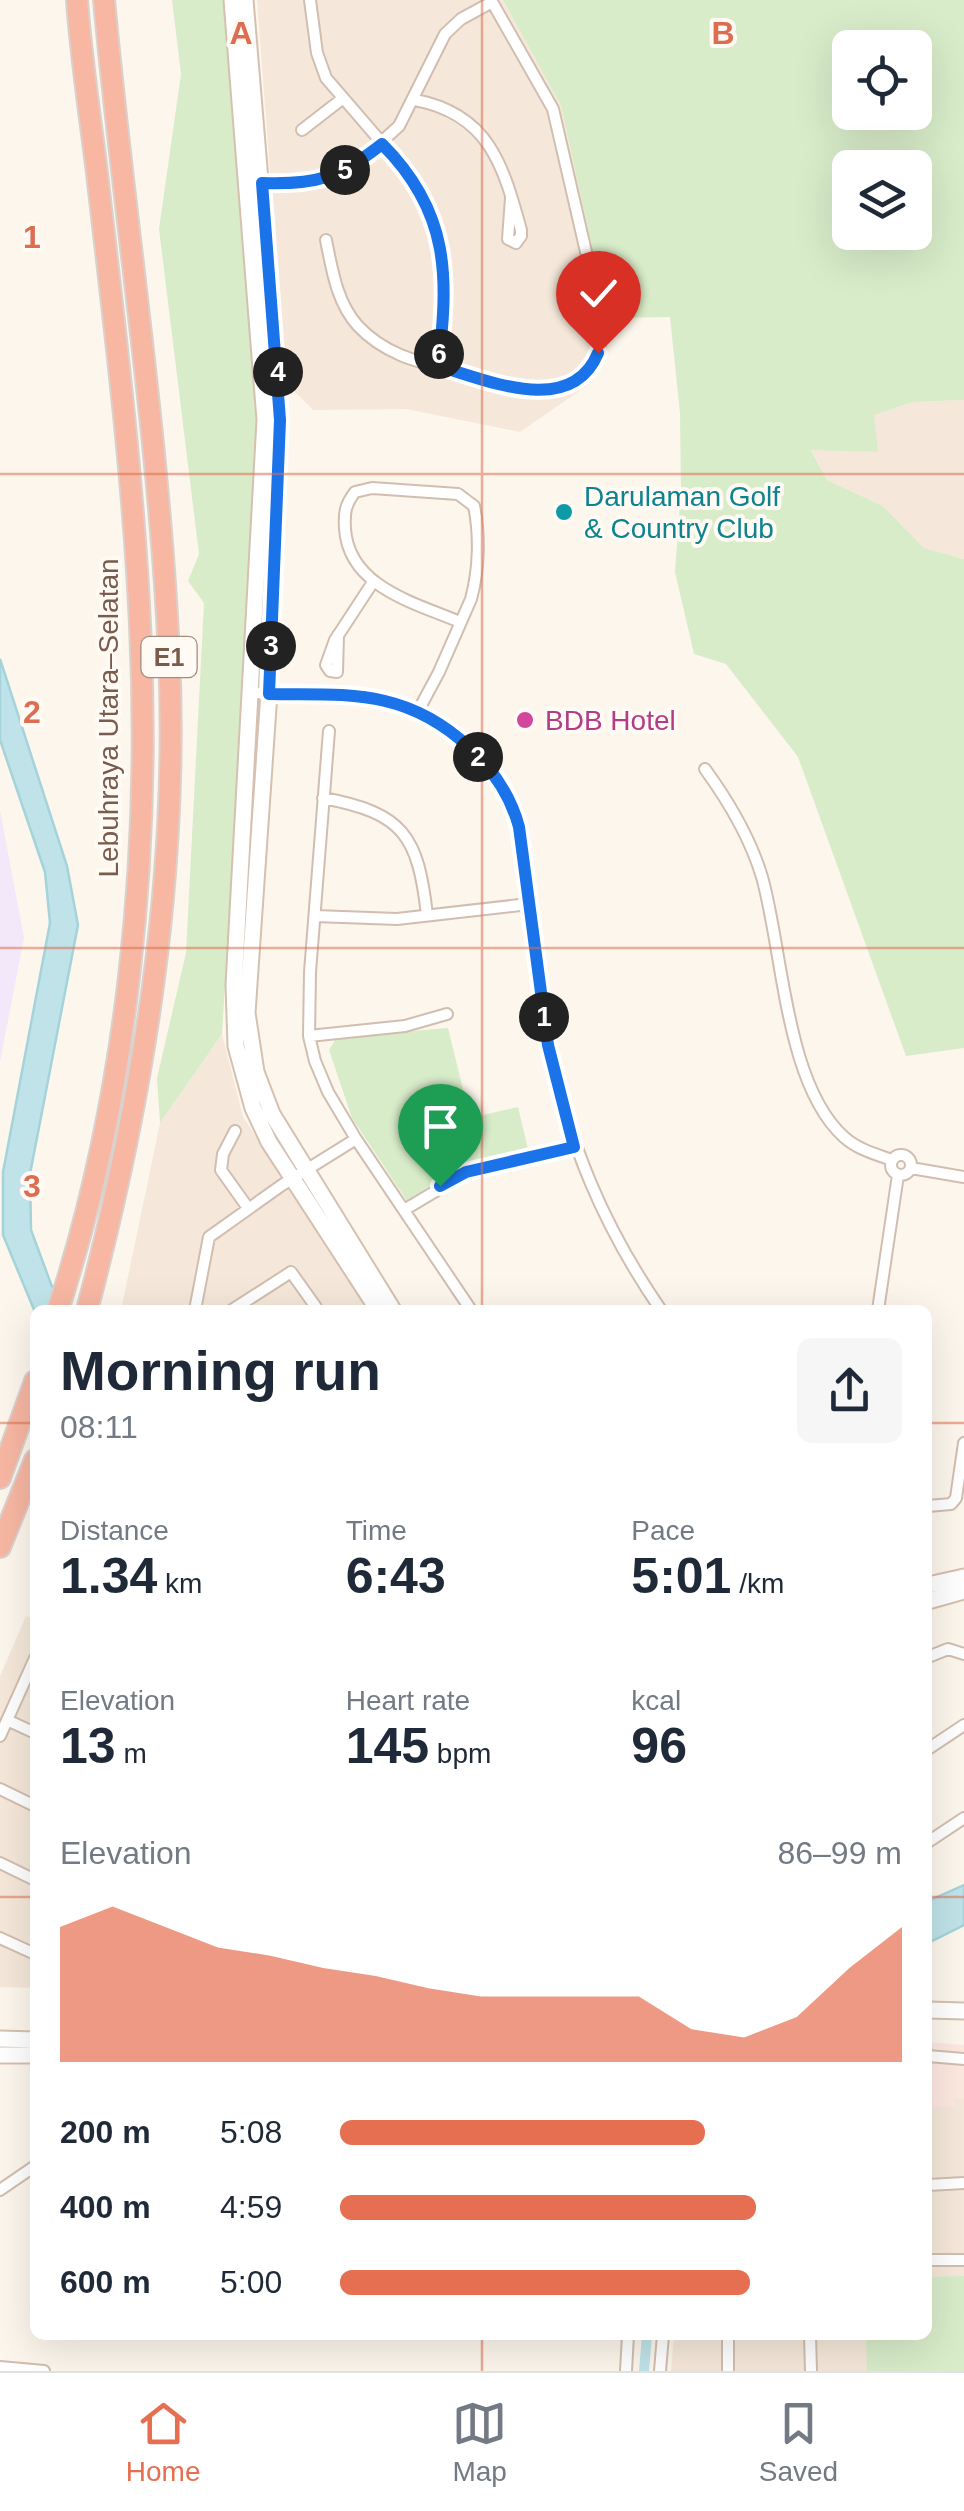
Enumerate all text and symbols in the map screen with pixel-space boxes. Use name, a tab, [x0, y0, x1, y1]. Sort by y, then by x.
text: A	[229, 15, 253, 51]
text: B	[711, 15, 735, 51]
map controls	[832, 30, 932, 250]
button: locate	[832, 30, 932, 130]
pin: 5	[320, 145, 370, 195]
button: layers	[832, 150, 932, 250]
text: 5	[337, 154, 353, 185]
text: 1	[23, 219, 41, 255]
pin	[556, 251, 641, 354]
icon: check	[571, 266, 626, 321]
pin: 6	[414, 329, 464, 379]
text: 6	[431, 338, 447, 369]
pin: 4	[253, 347, 303, 397]
text: 4	[270, 356, 286, 387]
place label: Darulaman Golf & Country Club	[584, 481, 780, 544]
marker: Darulaman Golf & Country Club	[553, 501, 575, 523]
street label: Lebuhraya Utara–Selatan	[93, 558, 124, 878]
pin: 3	[246, 621, 296, 671]
text: 3	[263, 630, 279, 661]
road number: E1	[142, 637, 196, 677]
text: 2	[23, 694, 41, 730]
place label: BDB Hotel	[545, 705, 676, 736]
marker: BDB Hotel	[514, 709, 536, 731]
pin: 2	[453, 732, 503, 782]
text: 2	[470, 741, 486, 772]
pin: 1	[519, 992, 569, 1042]
text: 1	[536, 1001, 552, 1032]
pin	[398, 1084, 483, 1187]
icon: arrive	[413, 1099, 468, 1154]
text: 3	[23, 1168, 41, 1204]
button: share	[797, 1338, 902, 1443]
text: Morning run	[60, 1340, 381, 1402]
text: 08:11	[60, 1409, 138, 1445]
text: Distance	[60, 1515, 169, 1546]
text: Time	[346, 1515, 407, 1546]
text: Pace	[631, 1515, 695, 1546]
text: 1.34	[60, 1548, 157, 1604]
text: 6:43	[346, 1548, 446, 1604]
text: 5:01	[631, 1548, 731, 1604]
text: km	[157, 1568, 202, 1599]
text: /km	[731, 1568, 784, 1599]
text: Elevation	[60, 1685, 175, 1716]
text: Heart rate	[346, 1685, 470, 1716]
text: kcal	[631, 1685, 681, 1716]
text: 13	[60, 1718, 116, 1774]
text: 145	[346, 1718, 429, 1774]
text: 96	[631, 1718, 687, 1774]
text: m	[116, 1738, 147, 1769]
text: bpm	[429, 1738, 491, 1769]
text: Elevation	[60, 1835, 192, 1871]
text: 86–99 m	[777, 1835, 902, 1871]
text: 200 m	[60, 2114, 151, 2150]
text: 5:08	[220, 2114, 282, 2150]
text: 400 m	[60, 2189, 151, 2225]
text: 4:59	[220, 2189, 282, 2225]
text: 600 m	[60, 2264, 151, 2300]
text: 5:00	[220, 2264, 282, 2300]
tab: Home	[126, 2396, 201, 2488]
tab: Map	[452, 2396, 507, 2488]
tab: Saved	[759, 2396, 838, 2488]

